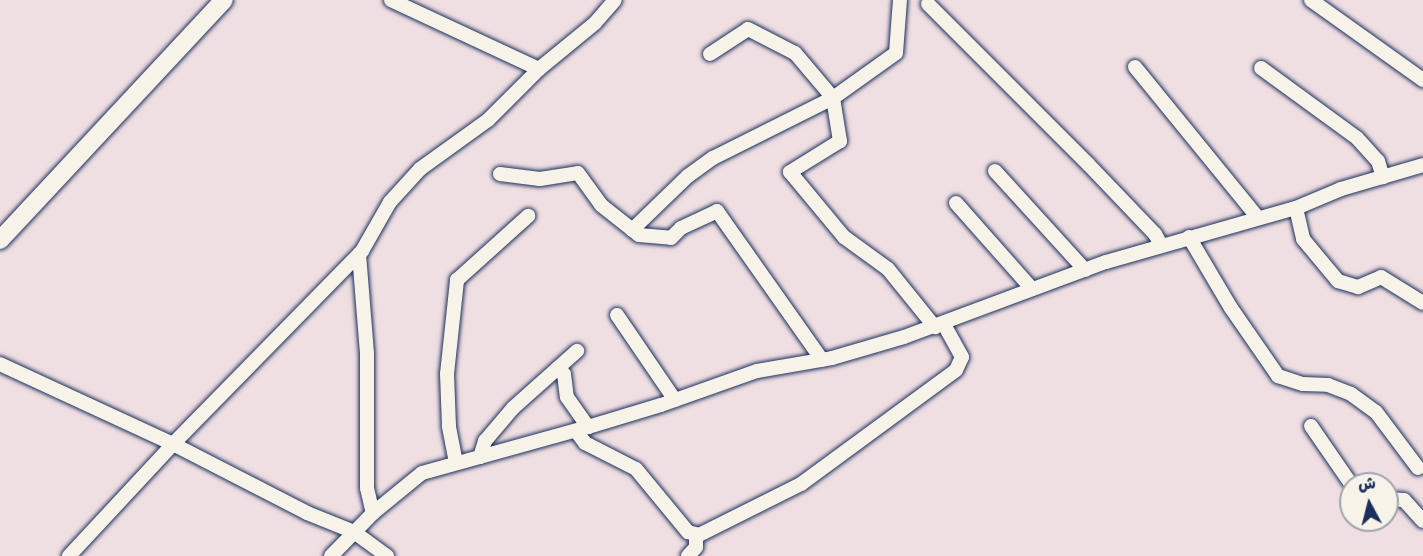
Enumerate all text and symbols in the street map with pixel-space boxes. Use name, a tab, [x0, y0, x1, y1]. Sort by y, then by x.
north arrow	[1339, 472, 1399, 532]
text: ش	[1357, 473, 1377, 498]

